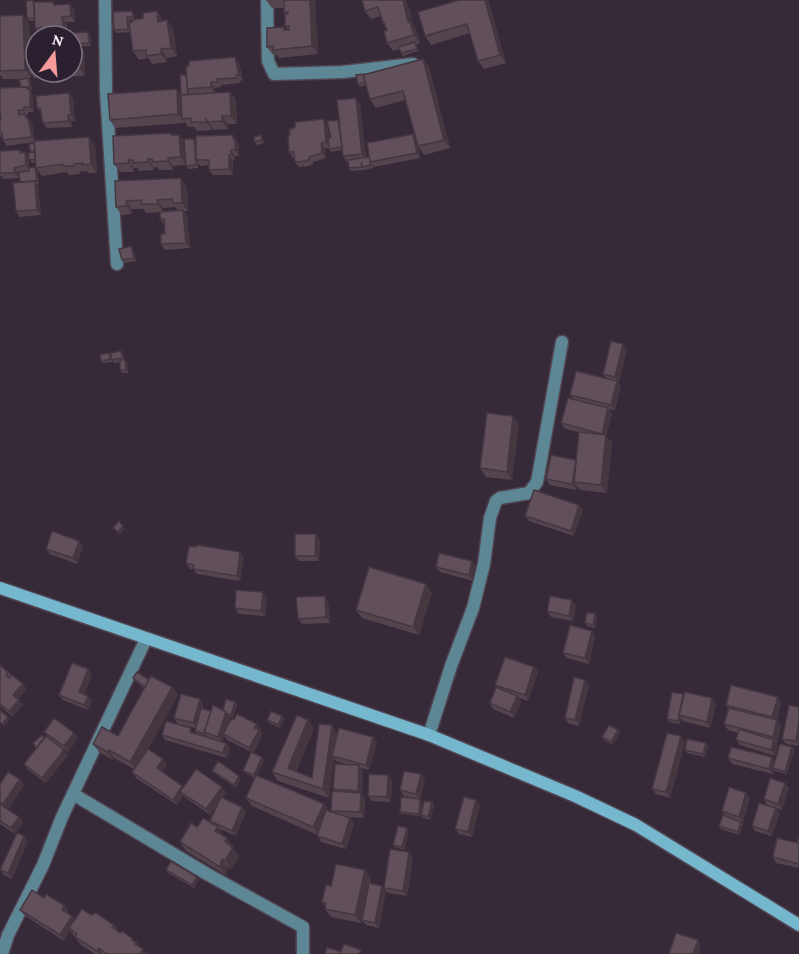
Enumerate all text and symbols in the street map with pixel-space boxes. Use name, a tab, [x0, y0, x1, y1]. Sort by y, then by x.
north arrow	[24, 24, 84, 84]
text: N	[50, 30, 66, 50]

